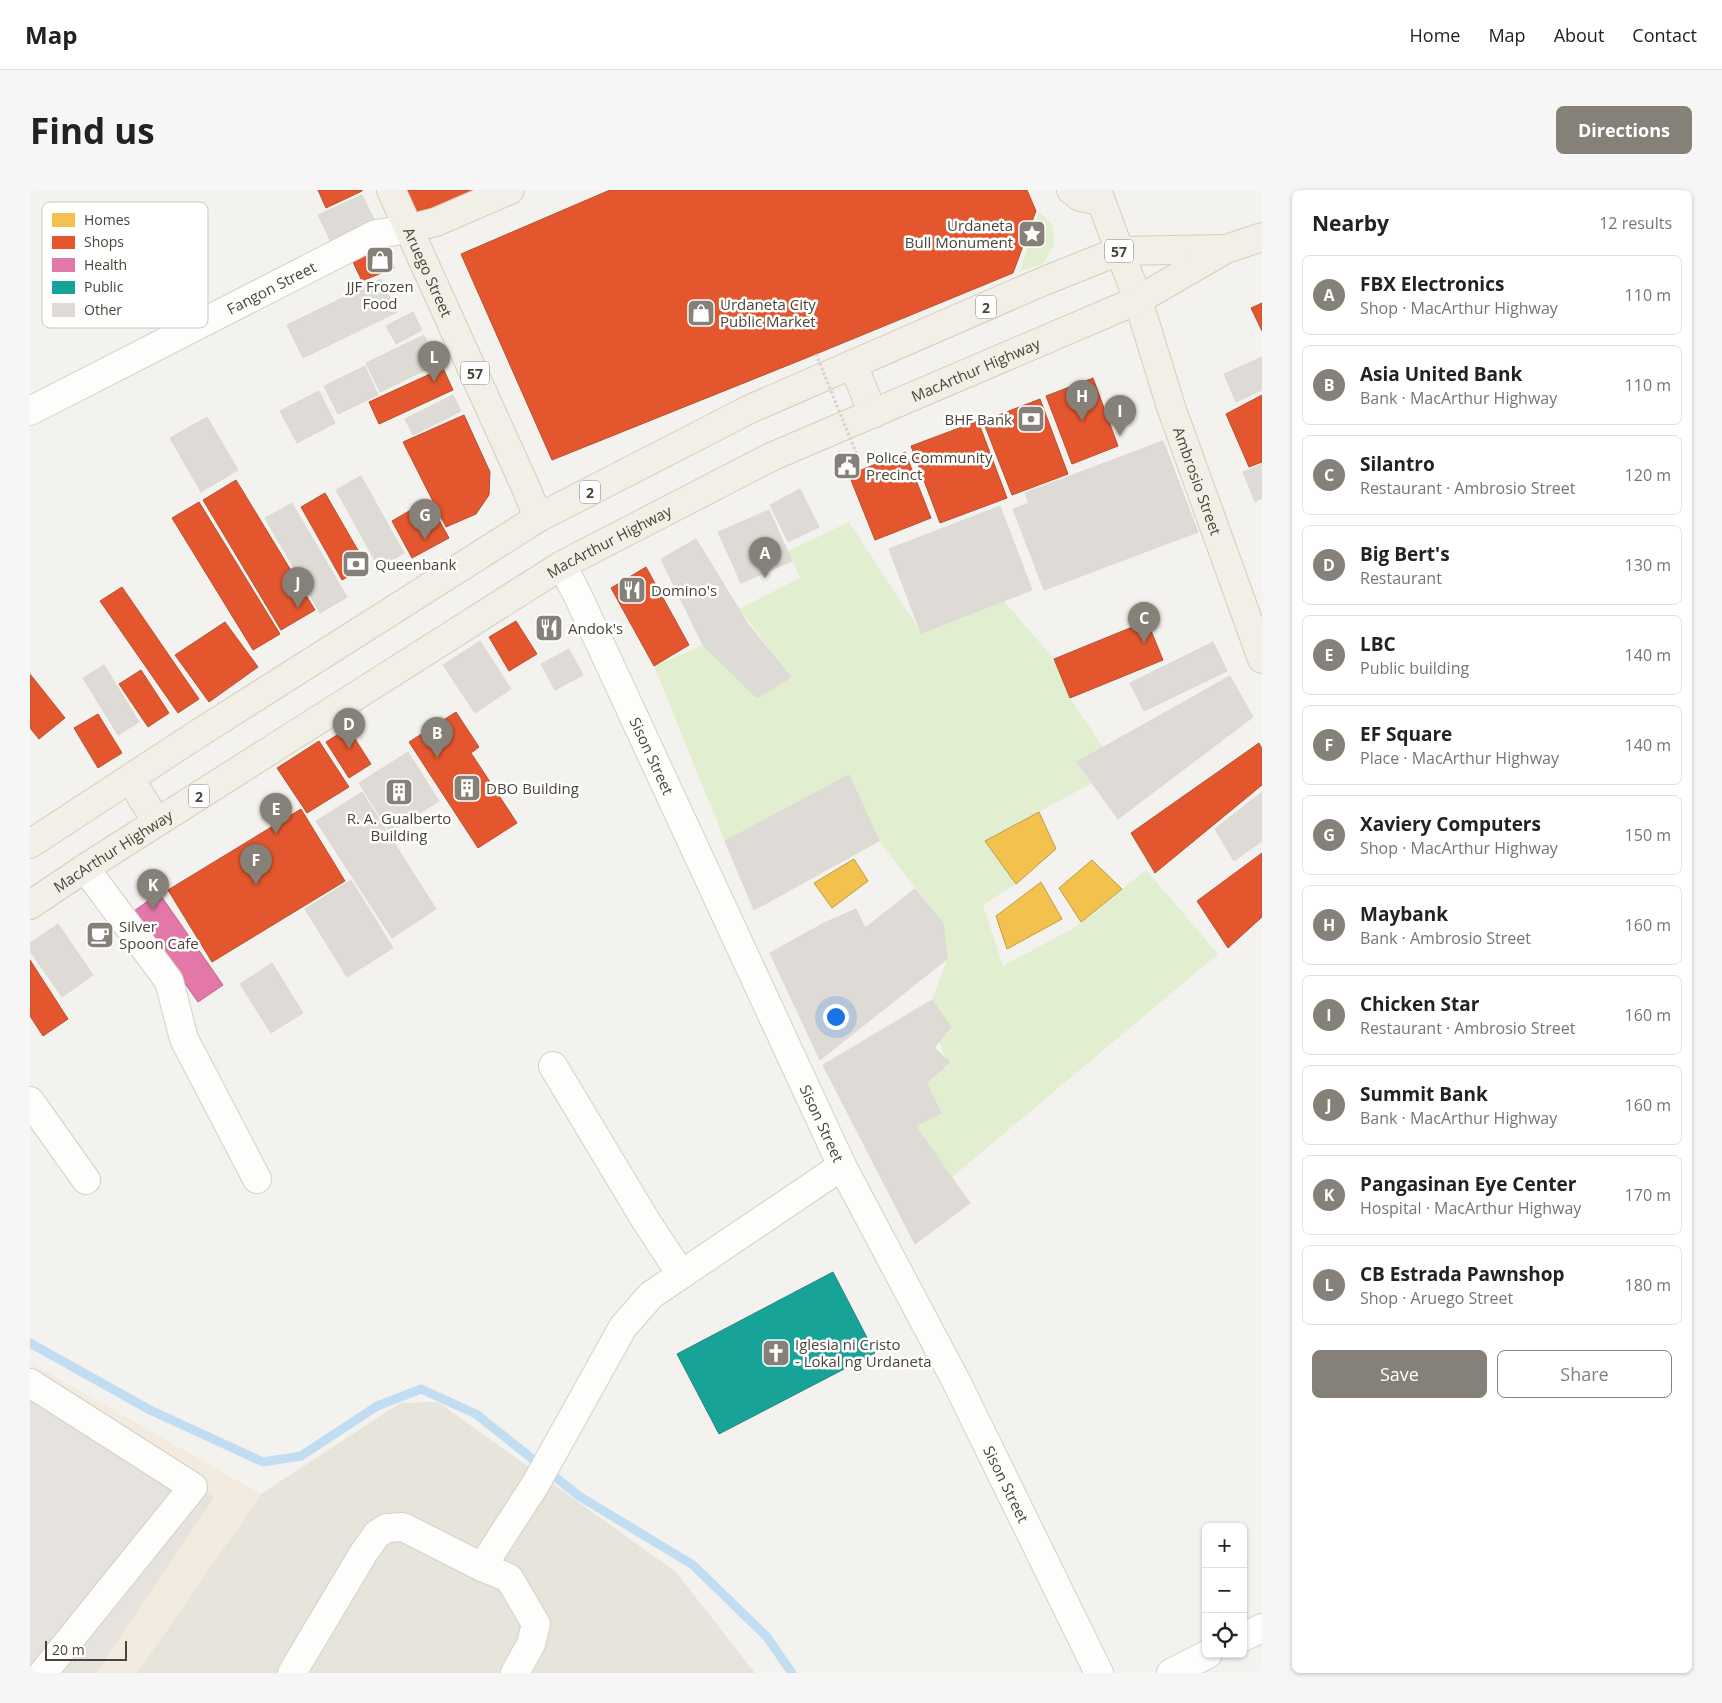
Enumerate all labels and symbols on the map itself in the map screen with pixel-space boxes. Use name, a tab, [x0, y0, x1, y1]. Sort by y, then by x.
legend	[42, 202, 208, 328]
text: Homes	[84, 210, 131, 229]
place label: Urdaneta Bull Monument	[905, 215, 1013, 252]
place icon: Urdaneta Bull Monument	[1017, 219, 1047, 249]
street label: Aruego Street	[399, 224, 457, 320]
text: Shops	[84, 232, 124, 251]
road number: 57	[1105, 239, 1133, 262]
shop icon: JJF Frozen Food	[365, 245, 395, 275]
text: Health	[84, 255, 127, 274]
street label: Fangon Street	[223, 256, 319, 319]
place label: JJF Frozen Food	[344, 276, 414, 313]
text: Public	[84, 277, 124, 296]
place label: Urdaneta City Public Market	[720, 294, 816, 331]
road number: 2	[976, 295, 996, 318]
shop icon: Urdaneta City Public Market	[686, 298, 716, 328]
text: Other	[84, 300, 122, 319]
street label: MacArthur Highway	[908, 333, 1043, 406]
pin: L	[418, 341, 450, 382]
road number: 57	[461, 362, 489, 384]
pin: H	[1066, 380, 1098, 421]
pin: I	[1104, 395, 1136, 436]
bank icon: BHF Bank	[1016, 404, 1046, 434]
place label: BHF Bank	[945, 409, 1012, 429]
street label: Ambrosio Street	[1169, 424, 1226, 538]
place label: Police Community Precinct	[866, 447, 993, 484]
public building icon: Police Community Precinct	[832, 451, 862, 481]
road number: 2	[580, 480, 600, 504]
pin: G	[409, 499, 441, 540]
street label: MacArthur Highway	[543, 500, 675, 582]
pin: A	[749, 537, 781, 578]
bank icon: Queenbank	[341, 549, 371, 579]
place label: Queenbank	[375, 554, 457, 574]
pin: J	[282, 567, 314, 608]
restaurant icon: Domino's	[617, 575, 647, 605]
place label: Domino's	[651, 580, 717, 600]
pin: C	[1128, 602, 1160, 643]
restaurant icon: Andok's	[534, 613, 564, 643]
place label: Andok's	[568, 618, 623, 638]
pin: D	[333, 708, 365, 749]
street label: Sison Street	[625, 714, 679, 798]
pin: B	[421, 717, 453, 758]
building icon: DBO Building	[452, 773, 482, 803]
building icon: R. A. Gualberto Building	[384, 777, 414, 807]
place label: DBO Building	[486, 778, 579, 798]
road number: 2	[189, 784, 209, 808]
pin: E	[260, 793, 292, 834]
street label: MacArthur Highway	[49, 805, 177, 897]
place label: R. A. Gualberto Building	[347, 808, 451, 845]
pin: F	[240, 844, 272, 885]
pin: K	[137, 869, 169, 910]
place label: Silver Spoon Cafe	[119, 916, 199, 953]
cafe icon: Silver Spoon Cafe	[85, 920, 115, 950]
your location	[823, 1004, 849, 1030]
street label: Sison Street	[796, 1081, 849, 1165]
place label: Iglesia ni Cristo - Lokal ng Urdaneta	[795, 1334, 932, 1371]
church icon: Iglesia ni Cristo - Lokal ng Urdaneta	[761, 1338, 791, 1368]
street label: Sison Street	[979, 1442, 1034, 1526]
scale bar	[45, 1638, 128, 1661]

